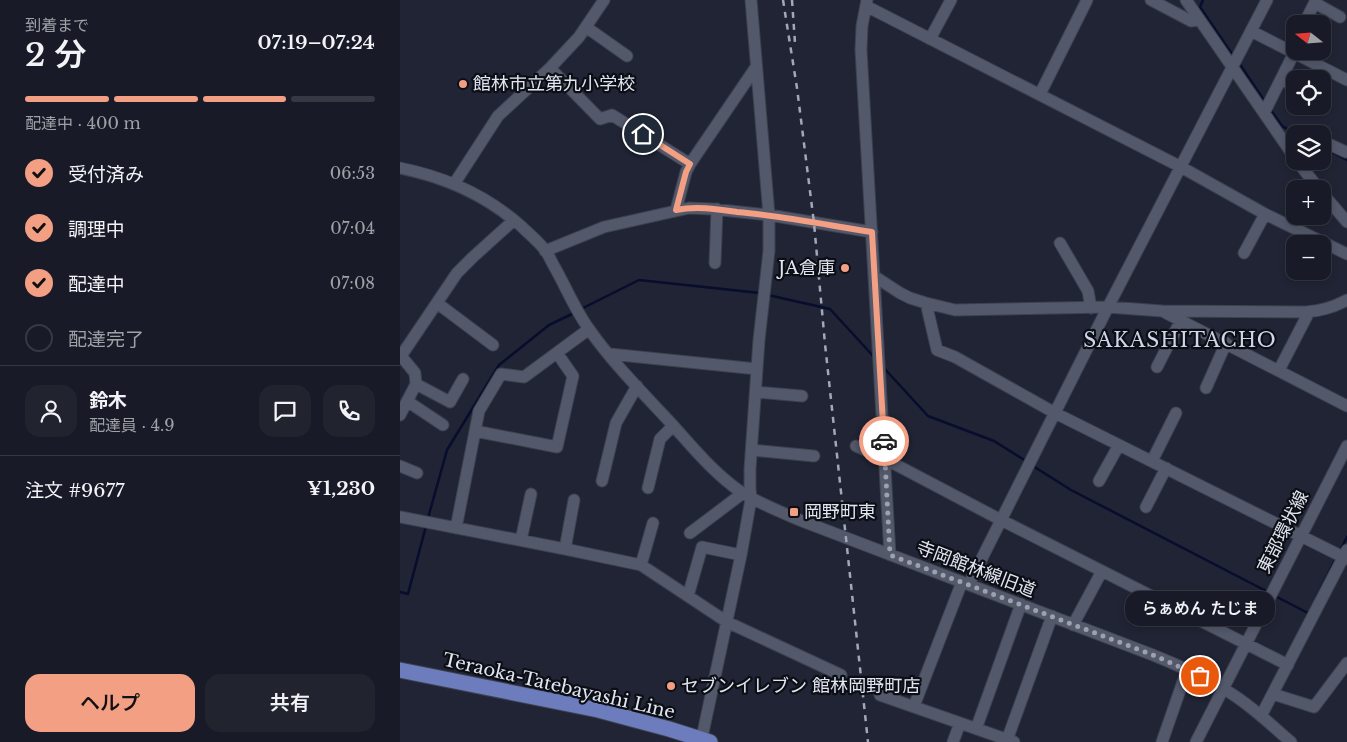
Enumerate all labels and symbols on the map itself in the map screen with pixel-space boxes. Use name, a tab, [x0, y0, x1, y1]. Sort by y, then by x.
north arrow	[1286, 15, 1331, 60]
place label: 館林市立第九小学校	[473, 73, 635, 95]
marker: 館林市立第九小学校	[457, 78, 469, 90]
pin	[622, 113, 664, 155]
place label: JA倉庫	[776, 257, 835, 279]
marker: JA倉庫	[839, 262, 851, 274]
district label: SAKASHITACHO	[1083, 328, 1277, 352]
courier	[859, 416, 909, 466]
street label: 東部環状線	[1253, 487, 1313, 577]
place label: 岡野町東	[804, 501, 876, 523]
marker: 岡野町東	[788, 506, 800, 518]
street label: 寺岡館林線旧道	[913, 536, 1039, 602]
callout: らぁめん たじま	[1125, 591, 1275, 626]
street label: Teraoka-Tatebayashi Line	[441, 649, 677, 723]
pin	[1179, 655, 1221, 697]
place label: セブンイレブン 館林岡野町店	[681, 675, 920, 697]
marker: セブンイレブン 館林岡野町店	[665, 680, 677, 692]

